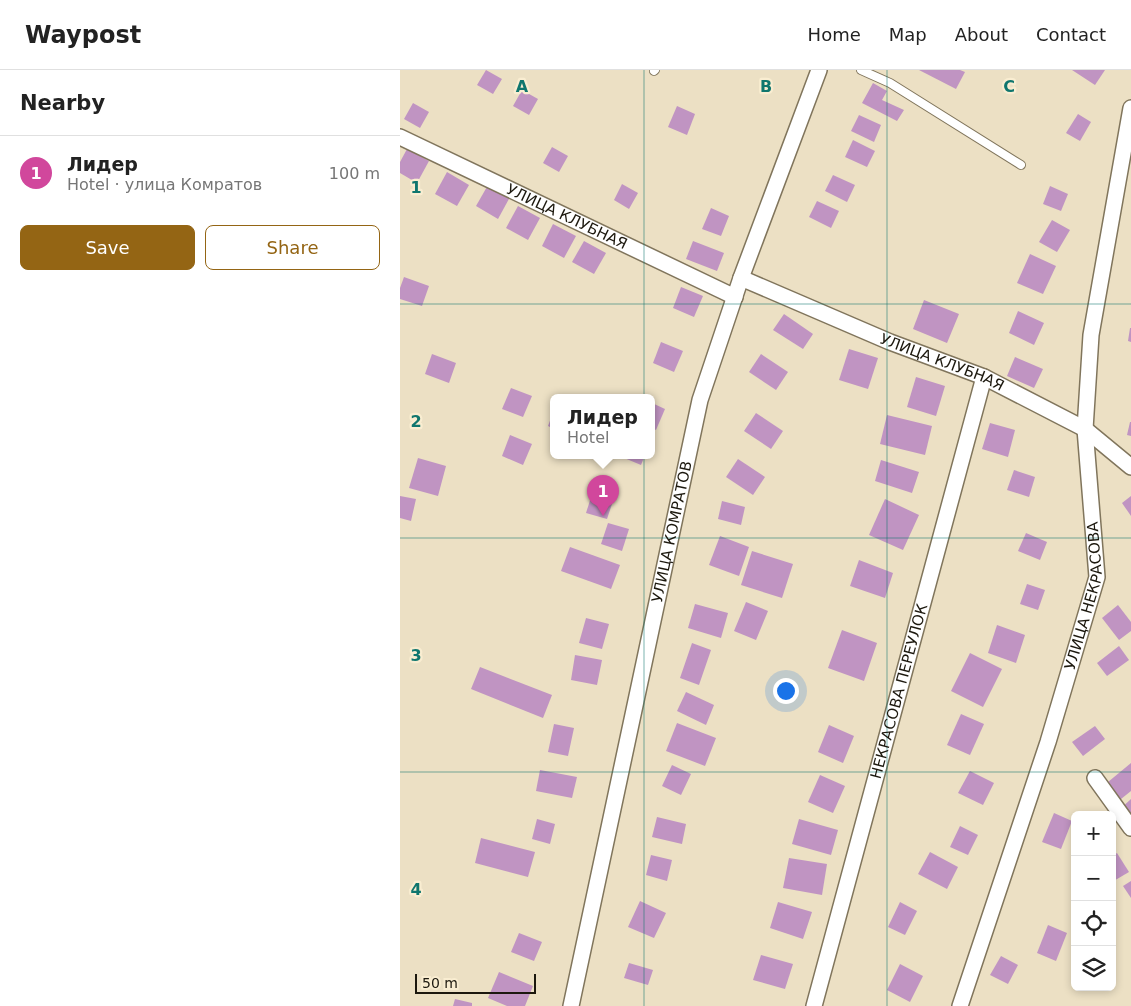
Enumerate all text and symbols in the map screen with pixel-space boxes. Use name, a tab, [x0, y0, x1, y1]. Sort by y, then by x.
text: Waypost	[25, 21, 141, 49]
text: Home	[808, 24, 861, 45]
text: Map	[889, 24, 927, 45]
text: About	[955, 24, 1008, 45]
text: Contact	[1036, 24, 1106, 45]
text: A	[516, 77, 529, 96]
text: B	[760, 77, 772, 96]
text: C	[1003, 77, 1015, 96]
text: Nearby	[20, 91, 105, 115]
text: Лидер	[67, 153, 138, 175]
text: 1	[30, 164, 42, 183]
text: 100 m	[329, 164, 380, 183]
text: Hotel · улица Комратов	[67, 175, 262, 194]
text: 1	[410, 178, 422, 197]
street label: УЛИЦА КЛУБНАЯ	[504, 180, 630, 253]
button: Save	[20, 225, 195, 270]
button: Share	[205, 225, 380, 270]
street label: УЛИЦА КЛУБНАЯ	[877, 330, 1007, 395]
popup	[550, 394, 655, 459]
text: Лидер	[567, 406, 638, 428]
text: 2	[410, 412, 422, 431]
text: Hotel	[567, 428, 609, 447]
street label: УЛИЦА КОМРАТОВ	[648, 459, 696, 604]
pin: 1	[587, 475, 619, 516]
street label: УЛИЦА НЕКРАСОВА	[1061, 520, 1106, 672]
street label: НЕКРАСОВА ПЕРЕУЛОК	[867, 601, 931, 781]
text: 3	[410, 646, 422, 665]
your location	[773, 678, 799, 704]
map controls	[1071, 811, 1116, 991]
button: +	[1071, 811, 1116, 856]
button: −	[1071, 856, 1116, 901]
text: 4	[410, 880, 422, 899]
button: locate	[1071, 901, 1116, 946]
button: layers	[1071, 946, 1116, 991]
scale bar	[415, 971, 536, 994]
text: 50 m	[422, 975, 458, 991]

